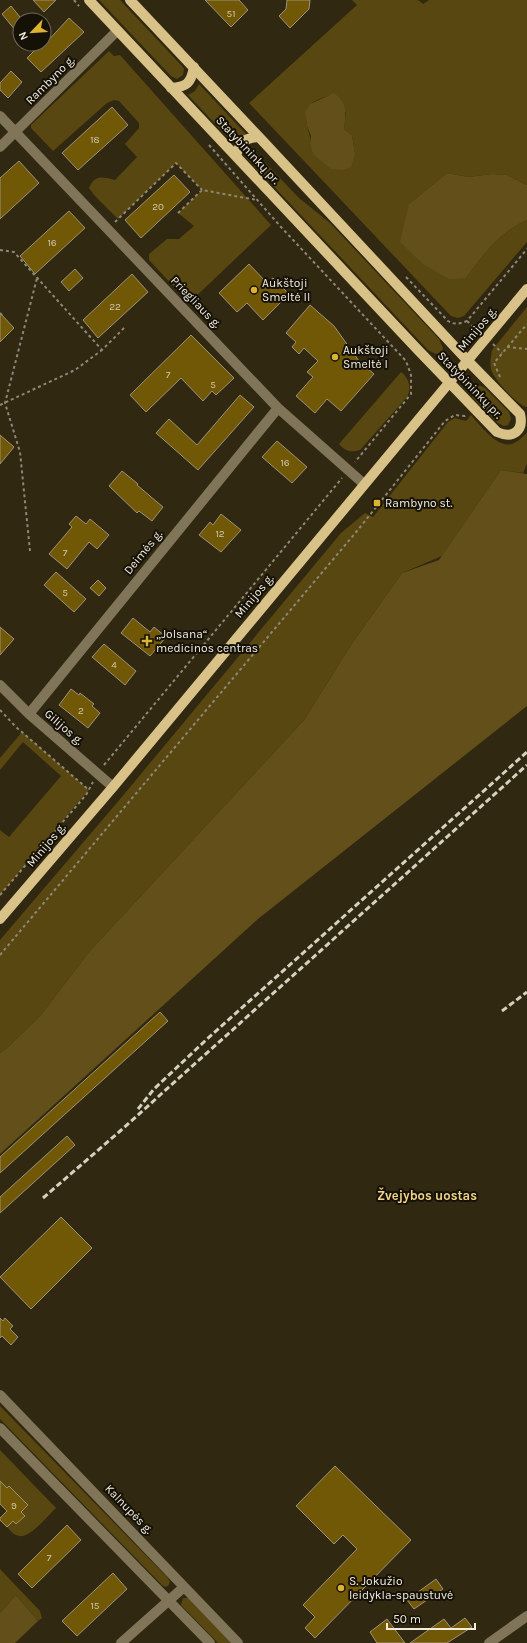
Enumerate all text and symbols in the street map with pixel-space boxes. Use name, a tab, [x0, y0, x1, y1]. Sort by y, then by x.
house number: 51	[227, 8, 235, 20]
north arrow	[12, 12, 52, 52]
text: N	[16, 30, 31, 42]
street label: Rambyno g.	[23, 53, 77, 107]
street label: Statybininkų pr.	[213, 113, 283, 187]
house number: 18	[90, 134, 100, 146]
house number: 20	[152, 201, 164, 213]
house number: 16	[47, 237, 57, 249]
street label: Priegliaus g.	[168, 273, 224, 331]
place label: Aukštoji Smeltė II	[262, 276, 310, 304]
marker: Aukštoji Smeltė II	[249, 285, 259, 295]
house number: 22	[109, 301, 121, 313]
street label: Minijos g.	[455, 304, 499, 354]
place label: Aukštoji Smeltė I	[343, 343, 389, 371]
street label: Statybininkų pr.	[435, 349, 505, 421]
marker: Aukštoji Smeltė I	[330, 352, 340, 362]
house number: 7	[166, 369, 171, 381]
house number: 5	[210, 379, 216, 391]
house number: 16	[280, 457, 290, 469]
place label: Rambyno st.	[385, 496, 453, 510]
marker: Rambyno st.	[372, 498, 382, 508]
street label: Deimės g.	[121, 527, 165, 577]
house number: 12	[215, 528, 225, 540]
house number: 7	[63, 547, 68, 559]
street label: Minijos g.	[232, 571, 276, 621]
house number: 5	[62, 587, 68, 599]
place label: „Jolsana“ medicinos centras	[156, 627, 258, 655]
marker: „Jolsana“ medicinos centras	[141, 635, 153, 647]
house number: 4	[111, 659, 117, 671]
house number: 2	[78, 705, 84, 717]
street label: Gilijos g.	[42, 706, 86, 748]
street label: Minijos g.	[24, 820, 68, 870]
district label: Žvejybos uostas	[377, 1187, 477, 1203]
street label: Kalnupės g.	[102, 1481, 156, 1537]
house number: 9	[11, 1500, 17, 1512]
house number: 7	[47, 1552, 52, 1564]
place label: S. Jokužio leidykla-spaustuvė	[349, 1574, 453, 1602]
marker: S. Jokužio leidykla-spaustuvė	[336, 1583, 346, 1593]
house number: 15	[91, 1600, 100, 1612]
scale bar	[387, 1605, 475, 1631]
text: 50 m	[393, 1612, 421, 1626]

